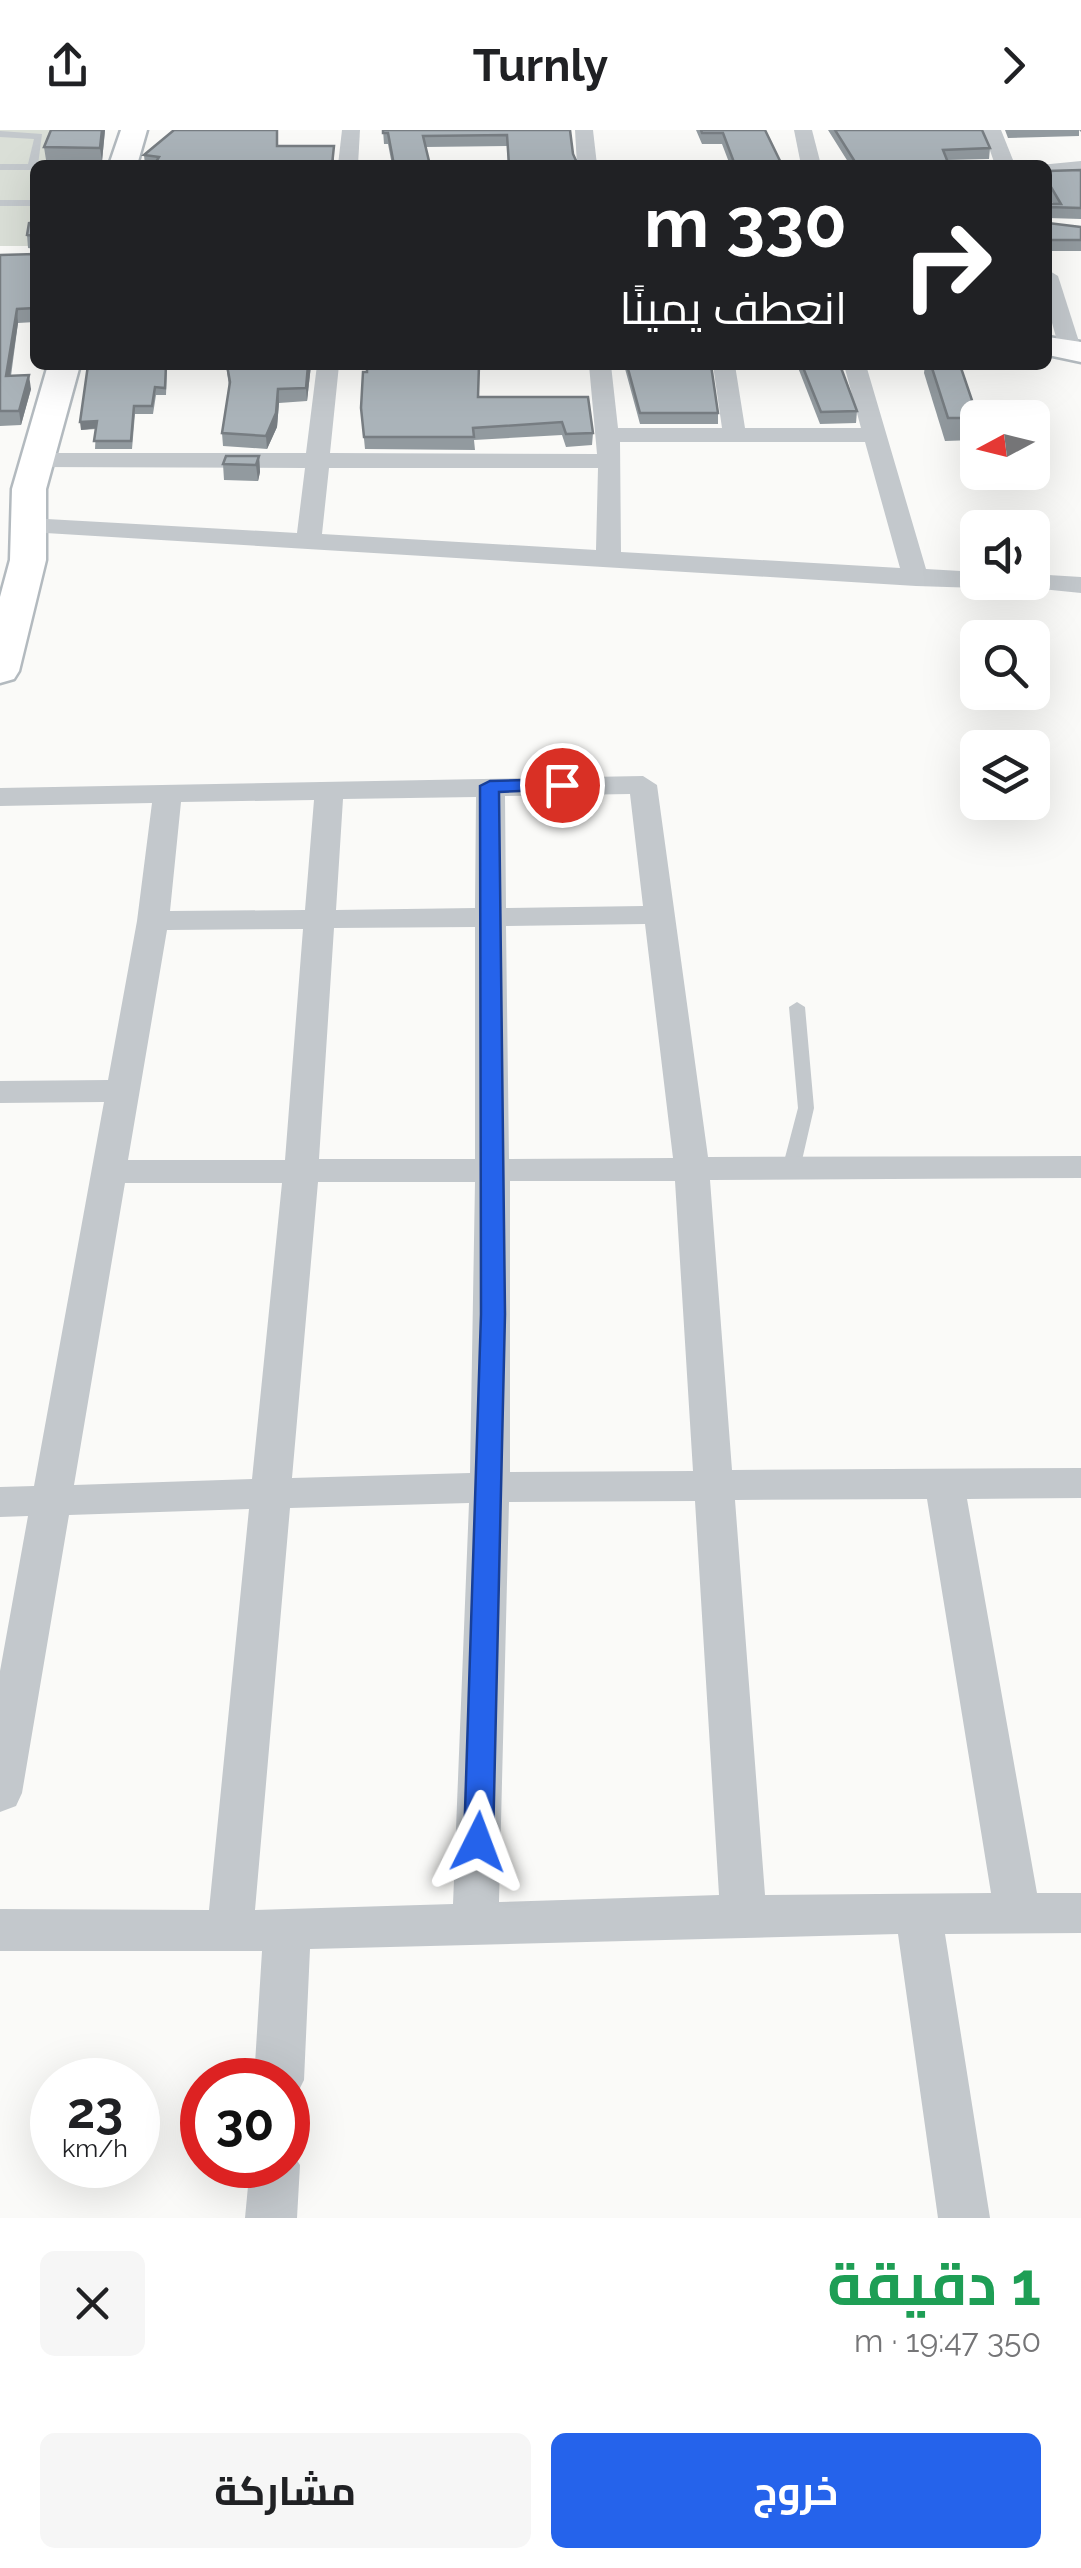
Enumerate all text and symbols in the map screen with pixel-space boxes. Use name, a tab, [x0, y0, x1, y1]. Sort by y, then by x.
icon: share	[40, 38, 95, 93]
icon: forward	[986, 38, 1041, 93]
text: Turnly	[473, 39, 608, 92]
text: 330 m	[644, 181, 847, 263]
icon: right	[882, 200, 1012, 330]
text: انعطف يمينًا	[619, 282, 847, 335]
north arrow	[960, 400, 1050, 490]
map controls	[960, 400, 1050, 820]
button: sound	[960, 510, 1050, 600]
button: search	[960, 620, 1050, 710]
button: layers	[960, 730, 1050, 820]
pin	[520, 743, 605, 828]
icon: arrive	[535, 758, 590, 813]
position arrow	[426, 1790, 530, 1894]
speed limit sign: 30	[180, 2058, 310, 2188]
text: 23	[67, 2081, 123, 2140]
text: km/h	[62, 2133, 128, 2163]
text: 1 دقيقة	[827, 2249, 1041, 2319]
button: close	[40, 2251, 145, 2356]
text: 350 m · 19:47	[854, 2322, 1041, 2359]
button: مشاركة	[40, 2433, 531, 2548]
button: خروج	[551, 2433, 1041, 2548]

